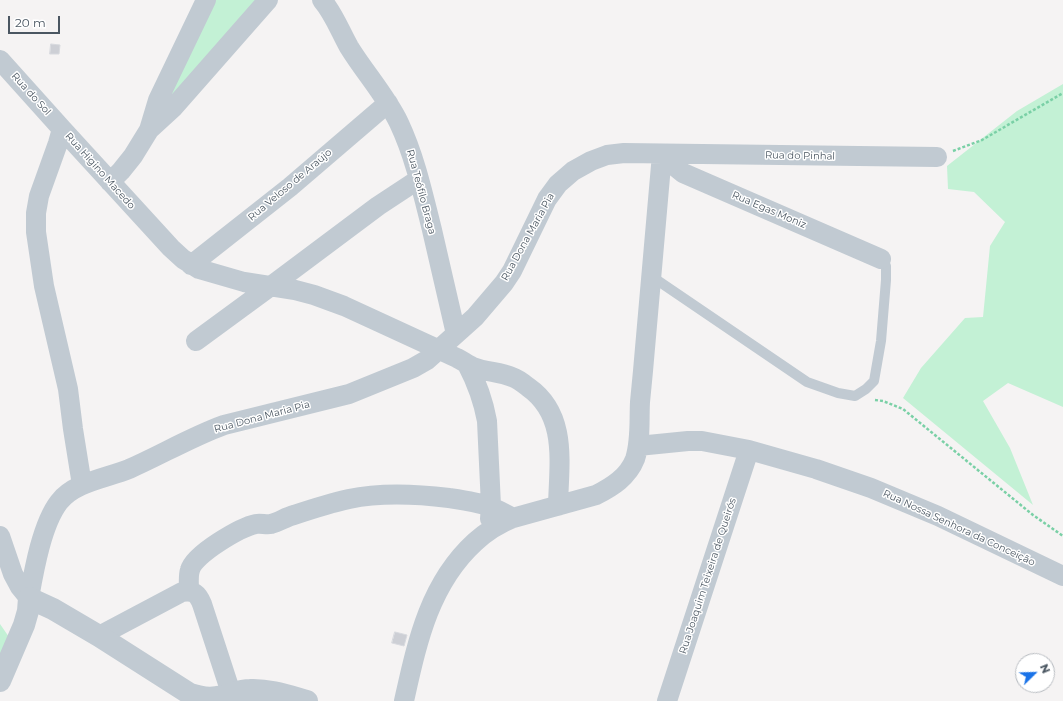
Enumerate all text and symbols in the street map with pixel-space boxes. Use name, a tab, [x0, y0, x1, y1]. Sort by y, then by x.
scale bar	[10, 8, 62, 34]
text: 20 m	[15, 15, 46, 30]
street label: Rua do Sol	[9, 70, 53, 118]
street label: Rua Higino Macedo	[63, 130, 137, 212]
street label: Rua Veloso de Araújo	[246, 146, 334, 224]
street label: Rua Teófilo Braga	[404, 148, 438, 236]
street label: Rua do Pinhal	[765, 149, 835, 163]
street label: Rua Egas Moniz	[730, 189, 808, 231]
street label: Rua Dona Maria Pia	[499, 191, 557, 283]
street label: Rua Dona Maria Pia	[213, 398, 311, 436]
street label: Rua Nossa Senhora da Conceição	[881, 487, 1037, 569]
street label: Rua Joaquim Teixeira de Queirós	[677, 496, 739, 656]
north arrow	[1015, 653, 1055, 693]
text: N	[1037, 662, 1053, 676]

